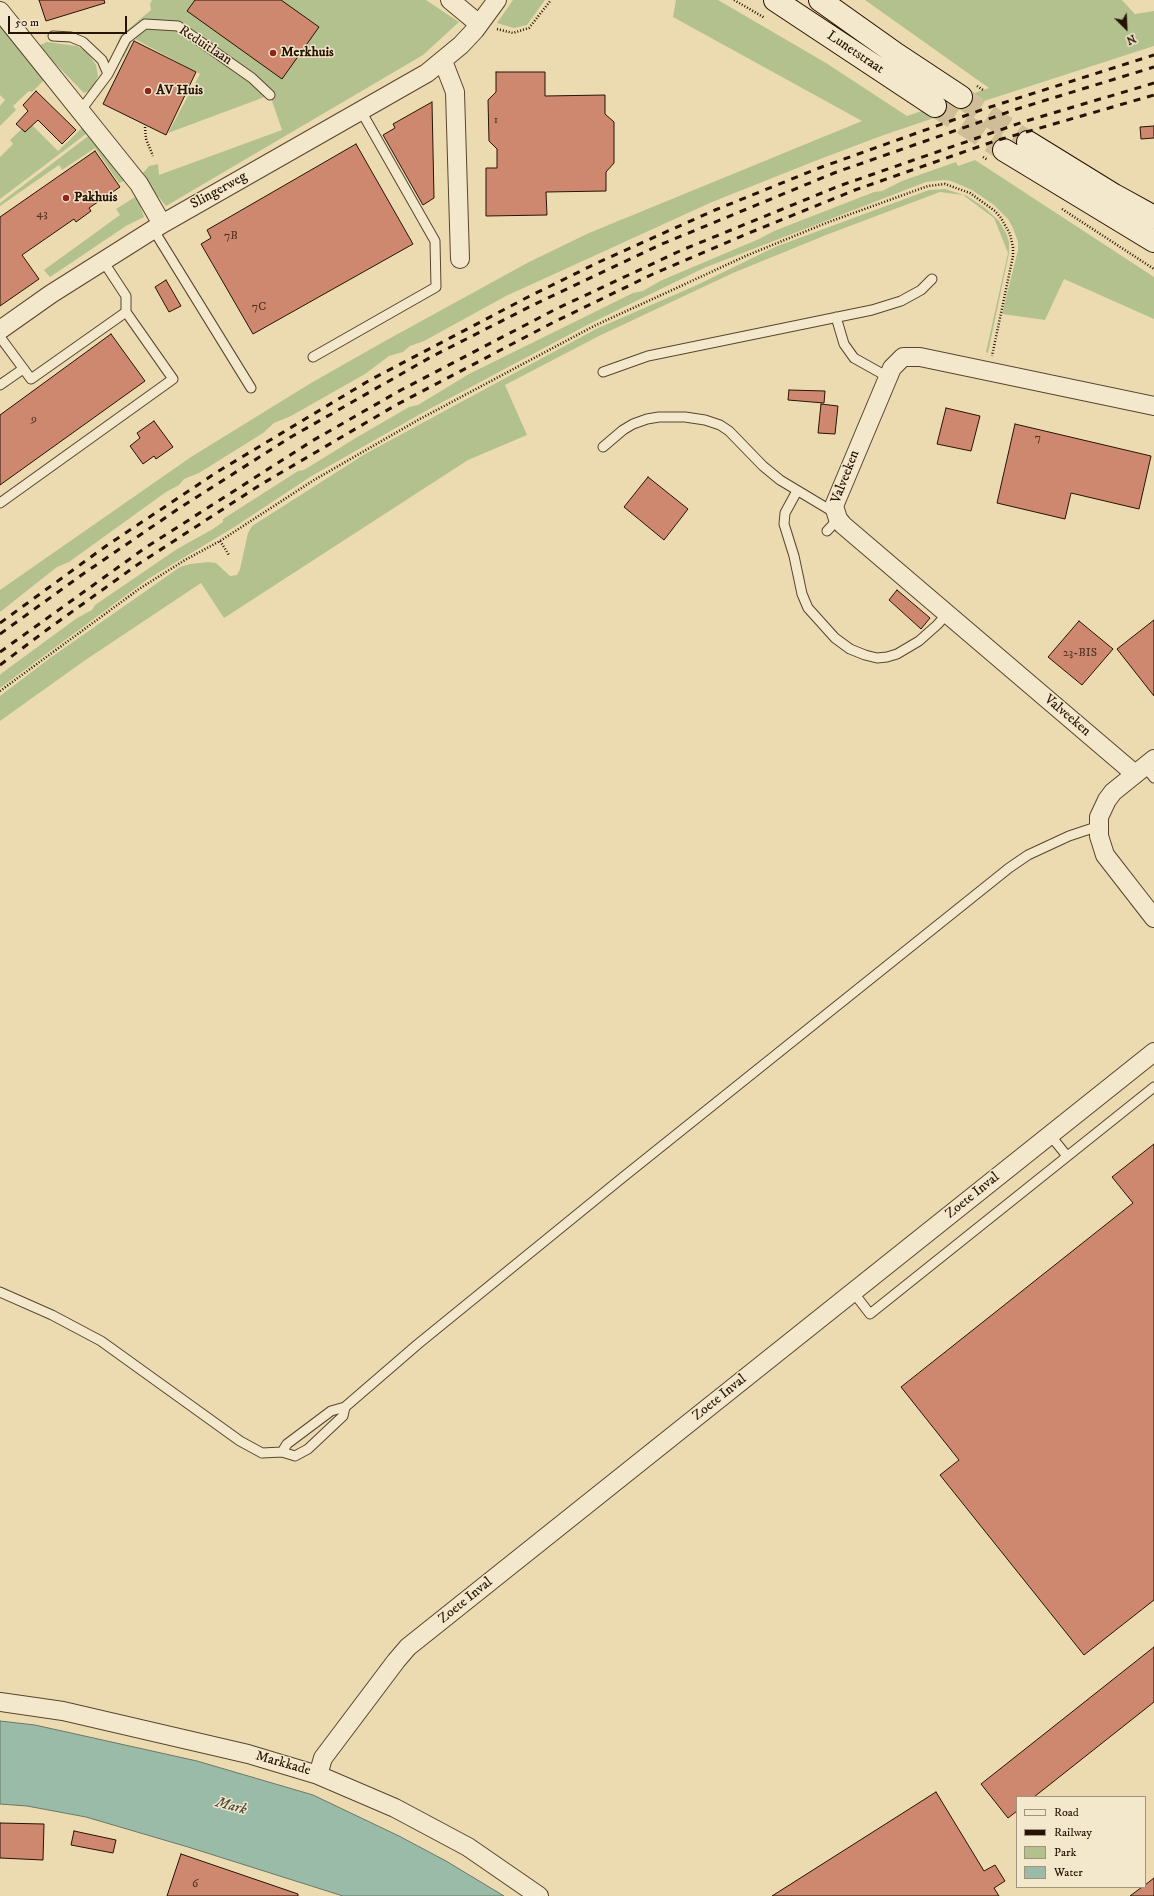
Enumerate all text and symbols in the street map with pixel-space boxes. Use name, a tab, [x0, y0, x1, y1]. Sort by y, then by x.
scale bar	[10, 8, 129, 34]
north arrow	[1106, 8, 1146, 48]
text: 50 m	[15, 15, 39, 30]
street label: Reduitlaan	[175, 23, 235, 69]
street label: Lunetstraat	[823, 28, 887, 78]
text: N	[1124, 31, 1138, 47]
place label: Merkhuis	[281, 45, 334, 61]
marker: Merkhuis	[268, 48, 278, 58]
place label: AV Huis	[156, 83, 203, 99]
marker: AV Huis	[143, 86, 153, 96]
house number: 1	[494, 114, 498, 128]
street label: Slingerweg	[188, 169, 250, 213]
place label: Pakhuis	[74, 190, 117, 206]
marker: Pakhuis	[61, 193, 71, 203]
house number: 43	[36, 208, 48, 222]
house number: 7B	[224, 230, 238, 244]
house number: 7C	[252, 301, 266, 315]
house number: 9	[31, 413, 37, 427]
house number: 7	[1035, 432, 1041, 446]
street label: Valveeken	[828, 448, 864, 506]
house number: 23-BIS	[1063, 647, 1097, 661]
street label: Valveeken	[1040, 692, 1094, 740]
street label: Zoete Inval	[943, 1169, 1003, 1223]
street label: Zoete Inval	[690, 1371, 750, 1425]
street label: Zoete Inval	[436, 1574, 496, 1628]
street label: Markkade	[254, 1748, 312, 1780]
water label: Mark	[214, 1794, 248, 1820]
legend	[1016, 1796, 1146, 1888]
text: Road	[1054, 1805, 1079, 1820]
text: Railway	[1054, 1825, 1092, 1840]
text: Park	[1054, 1845, 1076, 1860]
text: Water	[1054, 1865, 1083, 1880]
house number: 6	[192, 1878, 198, 1892]

